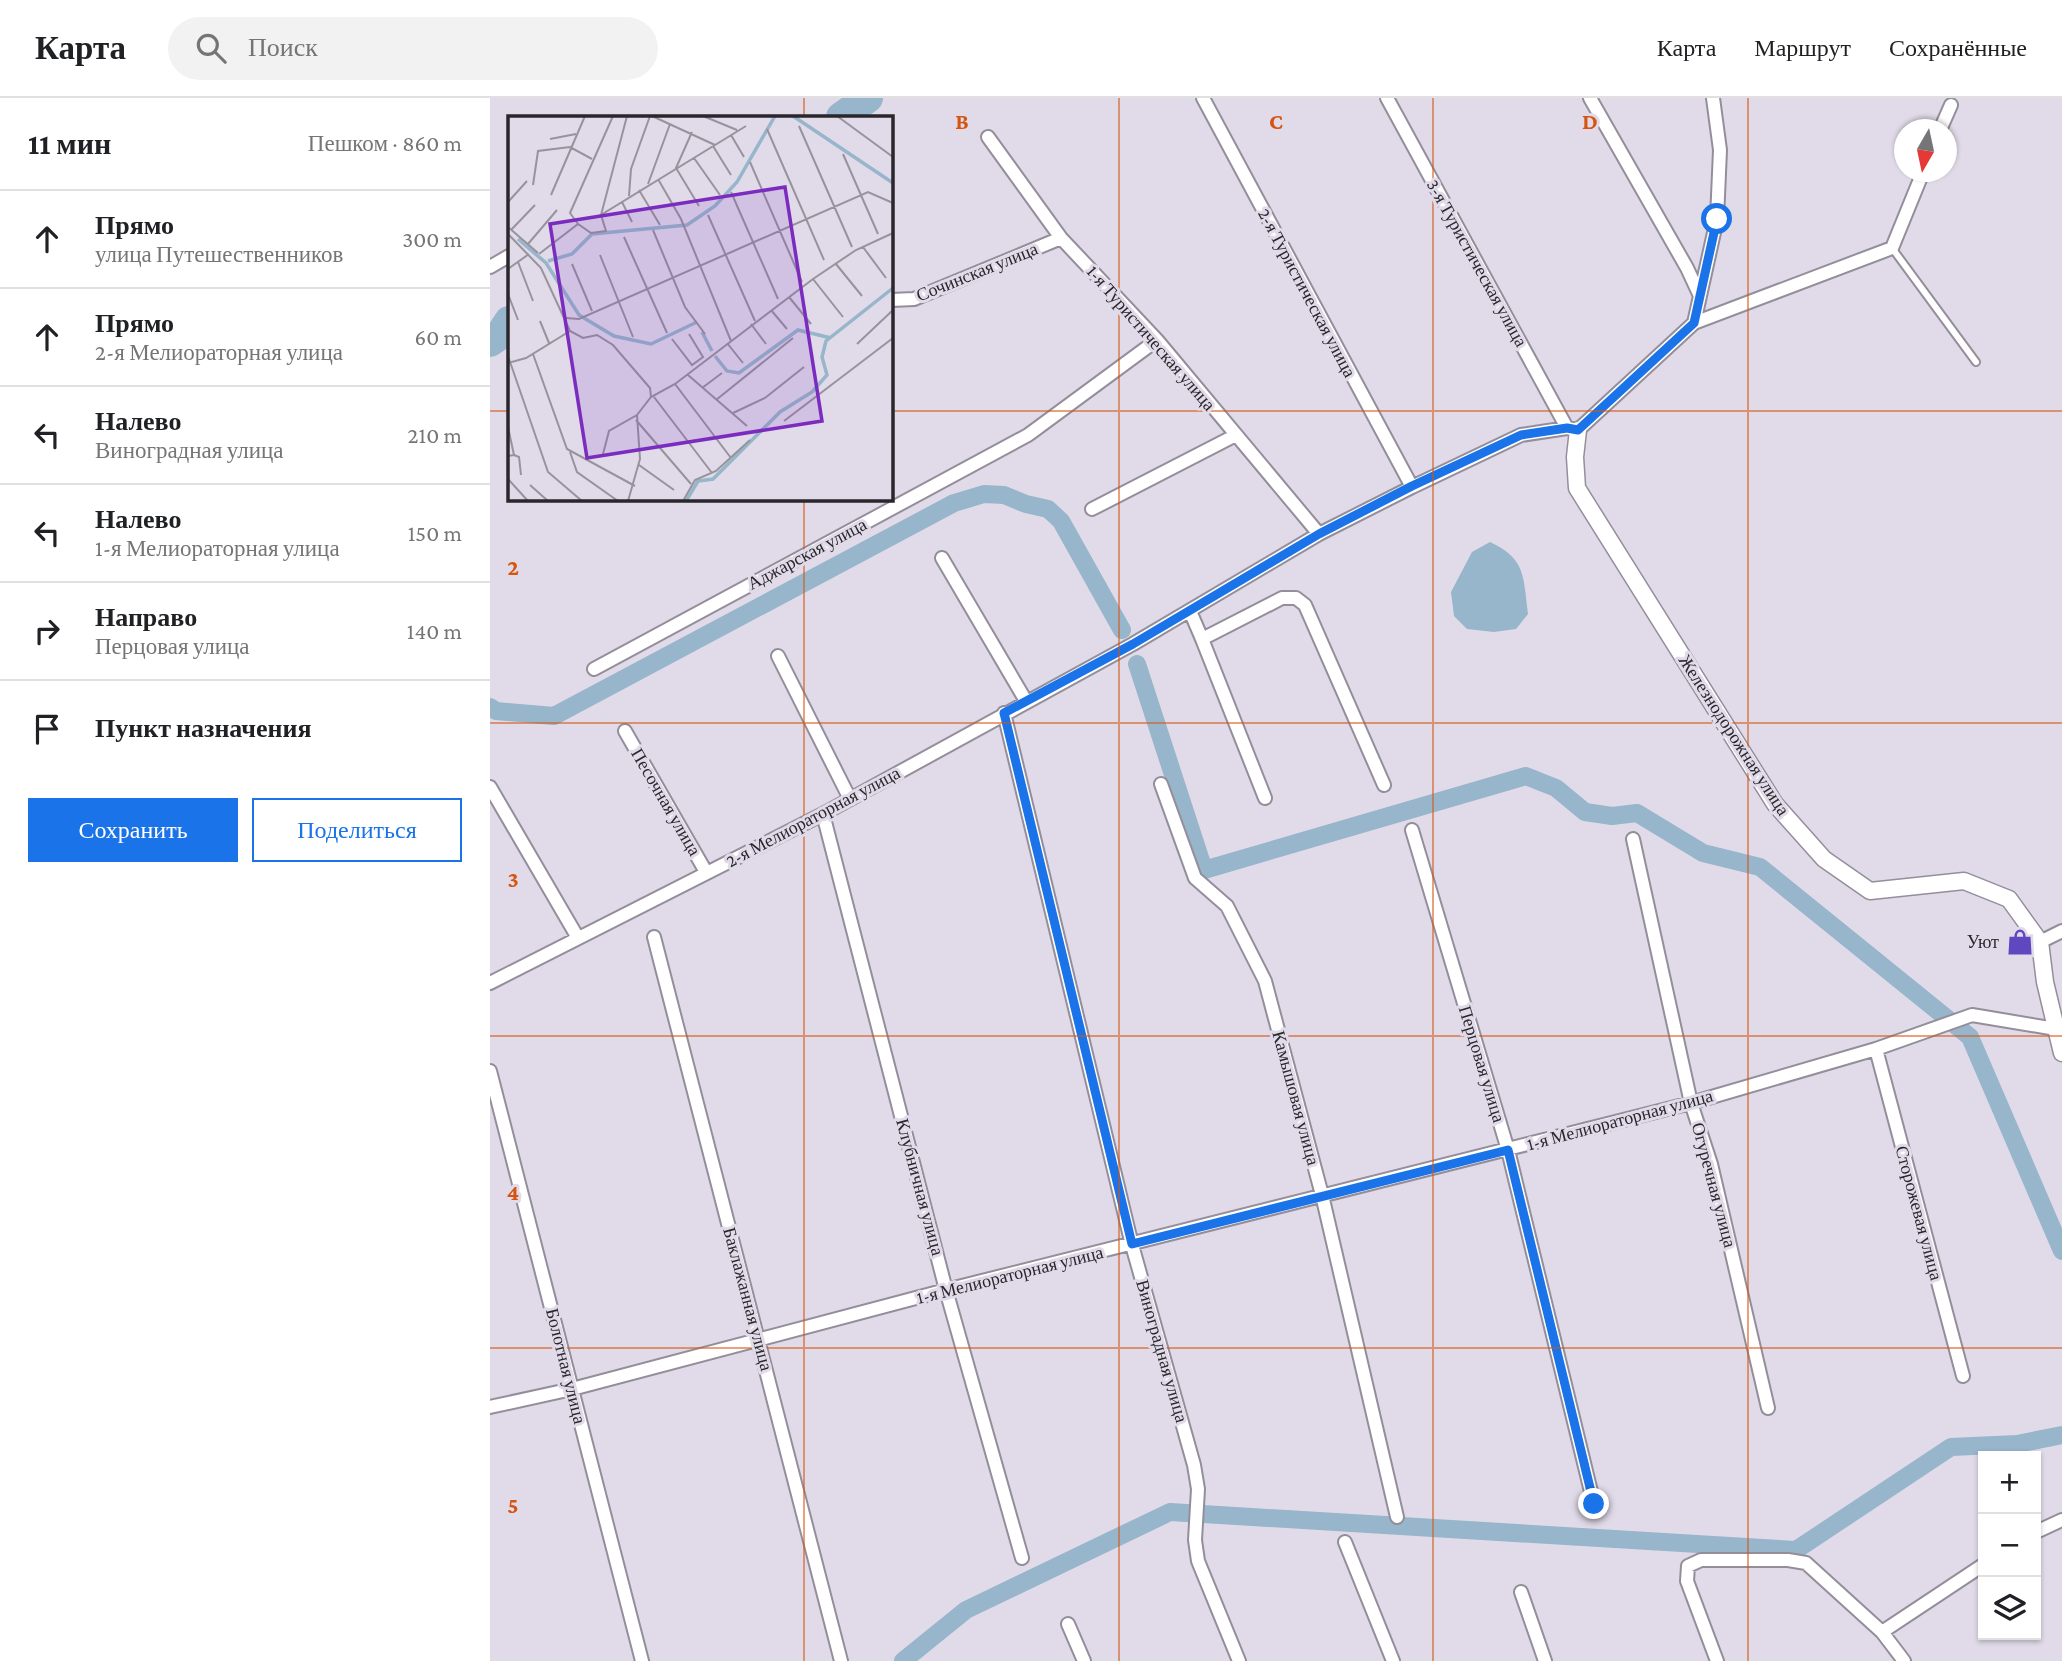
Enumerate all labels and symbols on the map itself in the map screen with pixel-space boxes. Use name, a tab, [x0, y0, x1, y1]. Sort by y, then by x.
text: B	[955, 108, 969, 134]
text: C	[1269, 108, 1283, 134]
text: D	[1582, 108, 1598, 134]
inset map	[508, 116, 892, 500]
north arrow	[1894, 119, 1957, 182]
street label: 3-я Туристическая улица	[1423, 176, 1531, 350]
route start	[1701, 203, 1732, 234]
street label: 2-я Туристическая улица	[1254, 205, 1360, 381]
street label: Сочинская улица	[913, 238, 1041, 306]
street label: 1-я Туристическая улица	[1083, 261, 1219, 415]
street label: Аджарская улица	[744, 514, 870, 594]
text: 2	[507, 554, 519, 580]
street label: Железнодорожная улица	[1675, 651, 1793, 819]
street label: Песочная улица	[627, 745, 705, 859]
street label: 2-я Мелиораторная улица	[723, 763, 903, 871]
text: 3	[507, 866, 519, 892]
shop icon: Уют	[2005, 927, 2035, 957]
place label: Уют	[1967, 932, 1999, 952]
street label: Перцовая улица	[1455, 1003, 1509, 1125]
street label: Камышовая улица	[1268, 1029, 1324, 1167]
street label: 1-я Мелиораторная улица	[1525, 1086, 1715, 1154]
street label: Клубничная улица	[892, 1116, 948, 1258]
street label: Огуречная улица	[1688, 1120, 1740, 1250]
street label: Сторожевая улица	[1891, 1144, 1947, 1282]
text: 4	[507, 1179, 519, 1205]
street label: Баклажанная улица	[719, 1225, 777, 1373]
street label: 1-я Мелиораторная улица	[915, 1242, 1105, 1308]
street label: Виноградная улица	[1132, 1277, 1192, 1425]
street label: Болотная улица	[542, 1306, 590, 1426]
route end	[1578, 1488, 1609, 1519]
text: 5	[507, 1492, 519, 1518]

